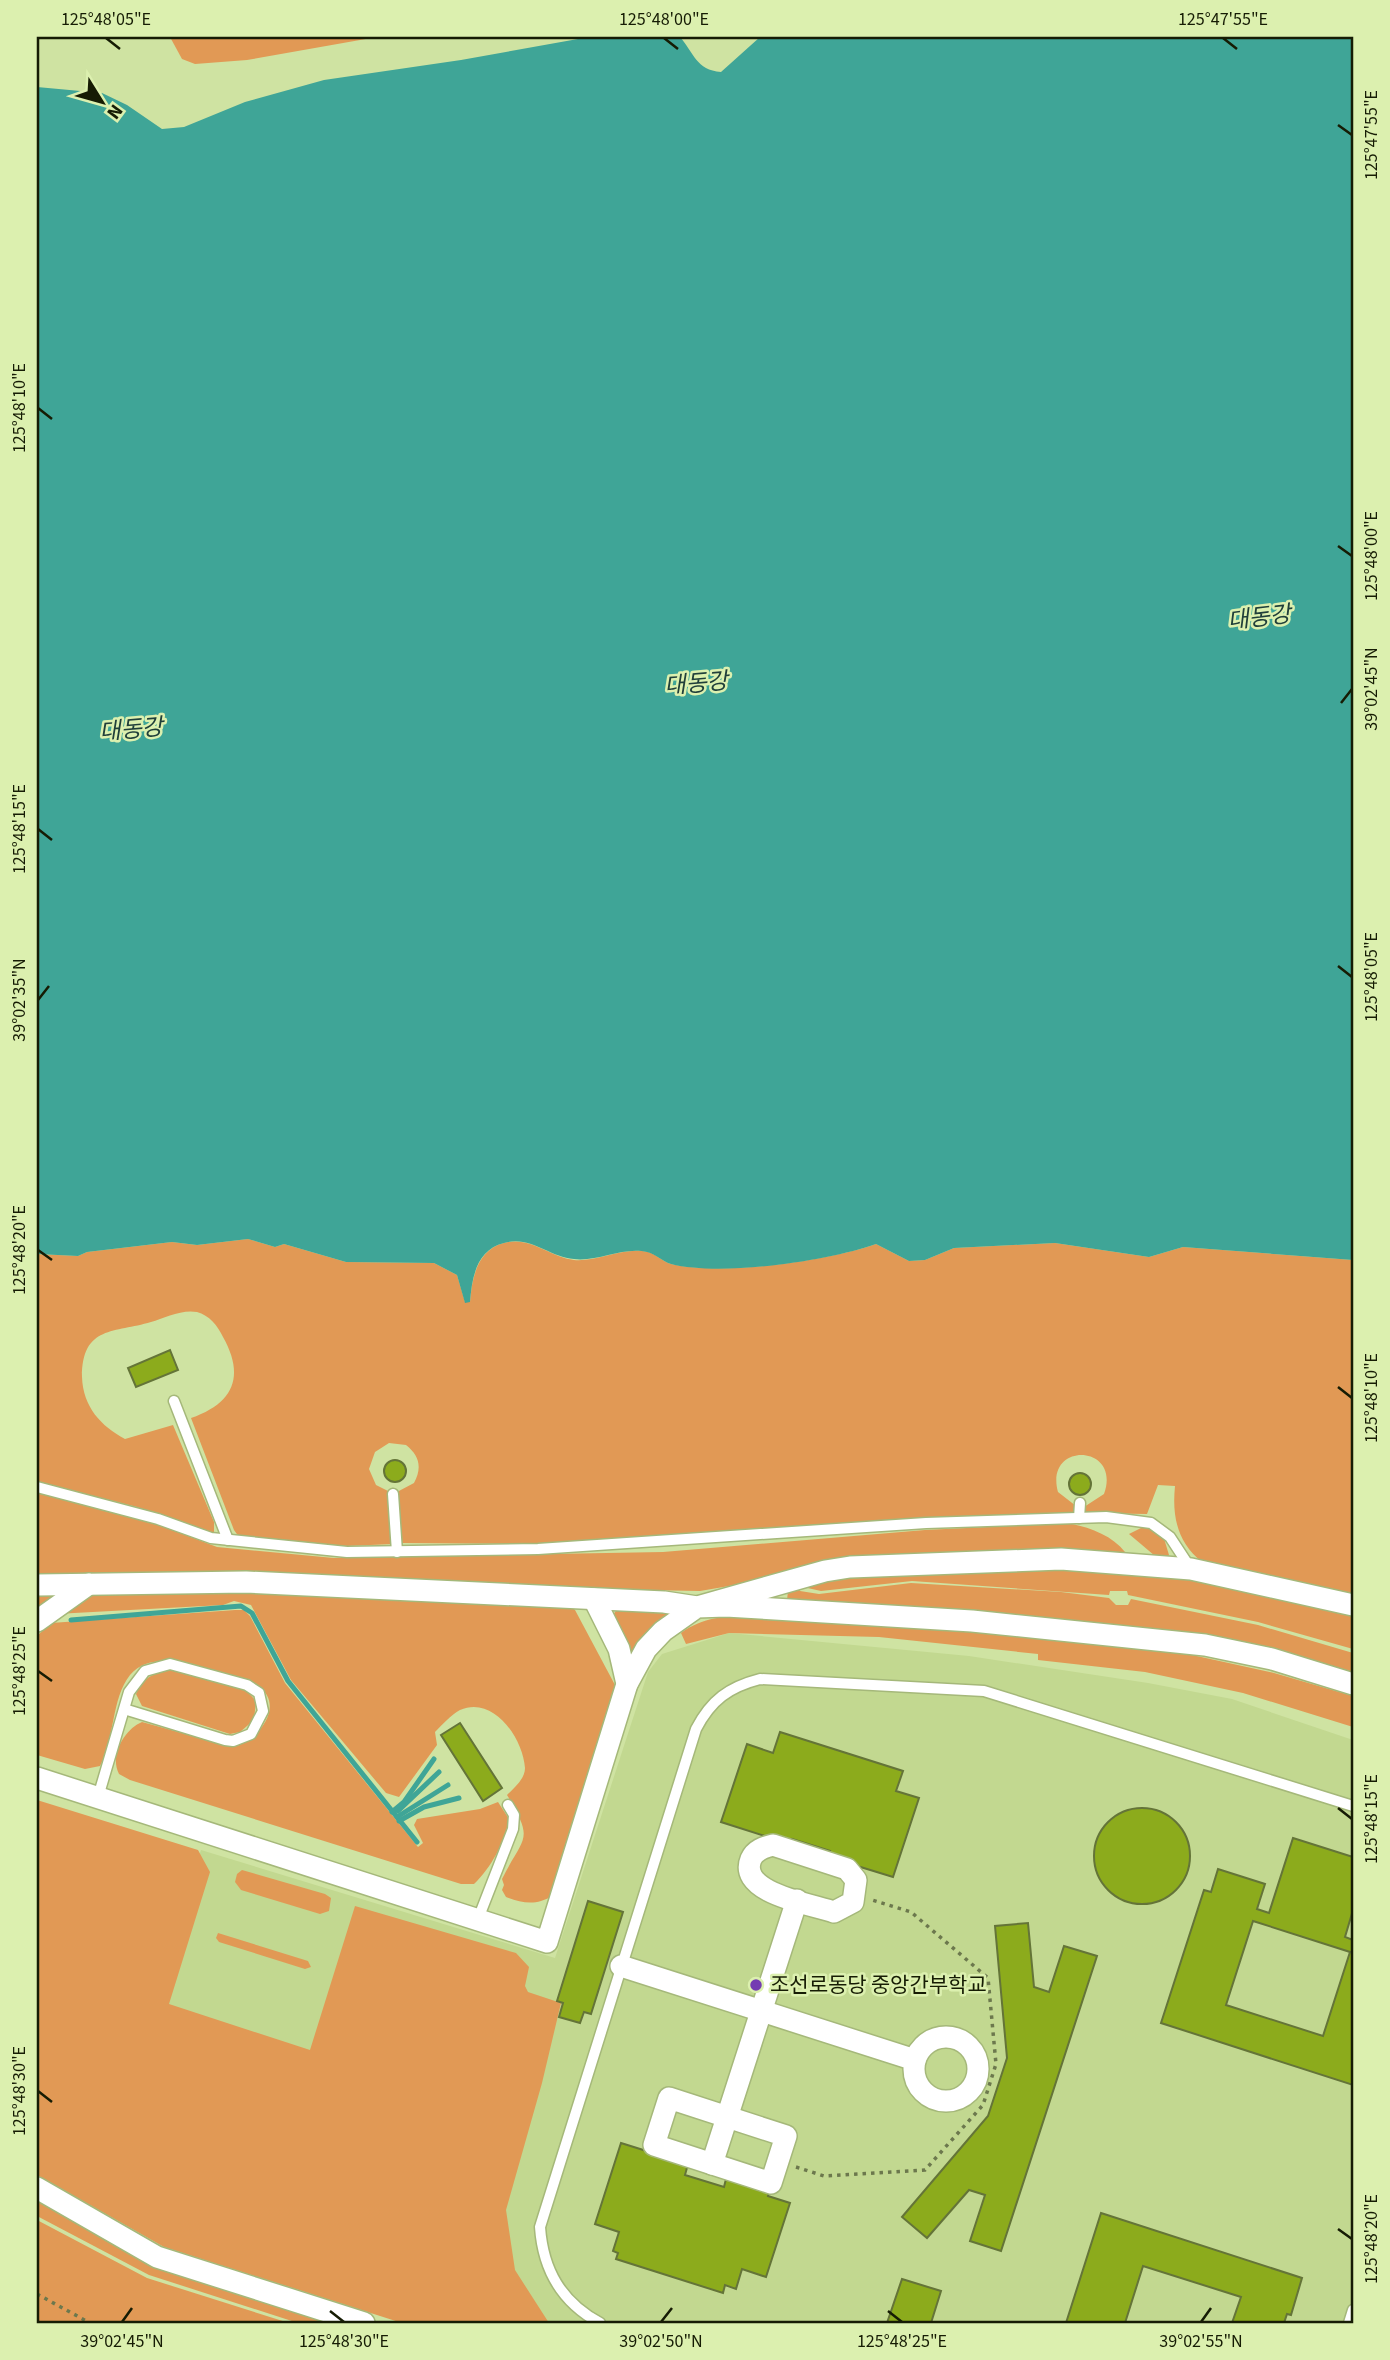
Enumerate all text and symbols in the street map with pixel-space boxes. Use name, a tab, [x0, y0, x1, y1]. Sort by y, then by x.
text: 125°48'05"E	[61, 7, 151, 32]
text: 125°48'00"E	[619, 7, 709, 32]
text: 125°47'55"E	[1178, 7, 1268, 32]
north arrow	[66, 66, 136, 136]
text: 125°47'55"E	[1359, 90, 1384, 180]
text: N	[100, 98, 129, 125]
text: 125°48'10"E	[7, 363, 32, 453]
text: 125°48'00"E	[1359, 511, 1384, 601]
water label: 대동강	[1226, 597, 1295, 638]
text: 39°02'45"N	[1359, 647, 1384, 731]
water label: 대동강	[663, 664, 732, 703]
water label: 대동강	[98, 710, 167, 749]
text: 125°48'15"E	[7, 784, 32, 874]
text: 125°48'05"E	[1359, 932, 1384, 1022]
text: 39°02'35"N	[7, 958, 32, 1042]
text: 125°48'20"E	[7, 1205, 32, 1295]
text: 125°48'10"E	[1359, 1353, 1384, 1443]
text: 125°48'25"E	[7, 1626, 32, 1716]
text: 125°48'15"E	[1359, 1774, 1384, 1864]
place label: 조선로동당 중앙간부학교	[770, 1970, 987, 2000]
marker: 조선로동당 중앙간부학교	[748, 1977, 764, 1993]
text: 125°48'30"E	[7, 2046, 32, 2136]
text: 125°48'20"E	[1359, 2194, 1384, 2284]
text: 39°02'45"N	[80, 2329, 164, 2354]
text: 125°48'30"E	[299, 2329, 389, 2354]
text: 39°02'50"N	[619, 2329, 703, 2354]
text: 125°48'25"E	[857, 2329, 947, 2354]
text: 39°02'55"N	[1159, 2329, 1243, 2354]

